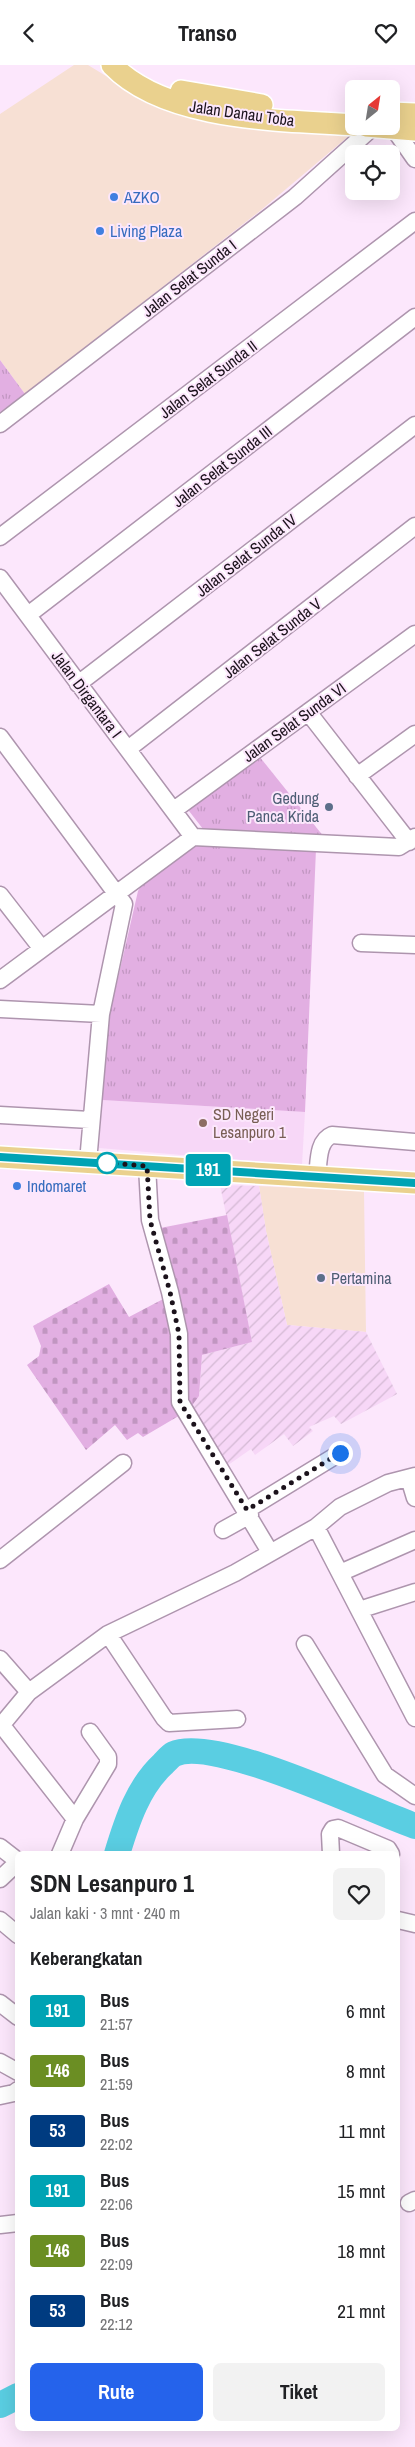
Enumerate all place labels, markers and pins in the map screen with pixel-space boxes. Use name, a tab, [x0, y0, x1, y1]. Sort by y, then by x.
place label: AZKO	[123, 186, 160, 208]
marker: AZKO	[108, 191, 120, 203]
place label: Living Plaza	[110, 220, 183, 242]
marker: Living Plaza	[94, 225, 106, 237]
place label: Gedung Panca Krida	[247, 787, 320, 827]
marker: Gedung Panca Krida	[323, 801, 335, 813]
place label: SD Negeri Lesanpuro 1	[213, 1103, 287, 1143]
marker: SD Negeri Lesanpuro 1	[197, 1117, 209, 1129]
unlabelled marker	[96, 1152, 118, 1174]
place label: Indomaret	[27, 1175, 86, 1197]
marker: Indomaret	[11, 1180, 23, 1192]
place label: Pertamina	[331, 1267, 392, 1289]
marker: Pertamina	[315, 1272, 327, 1284]

